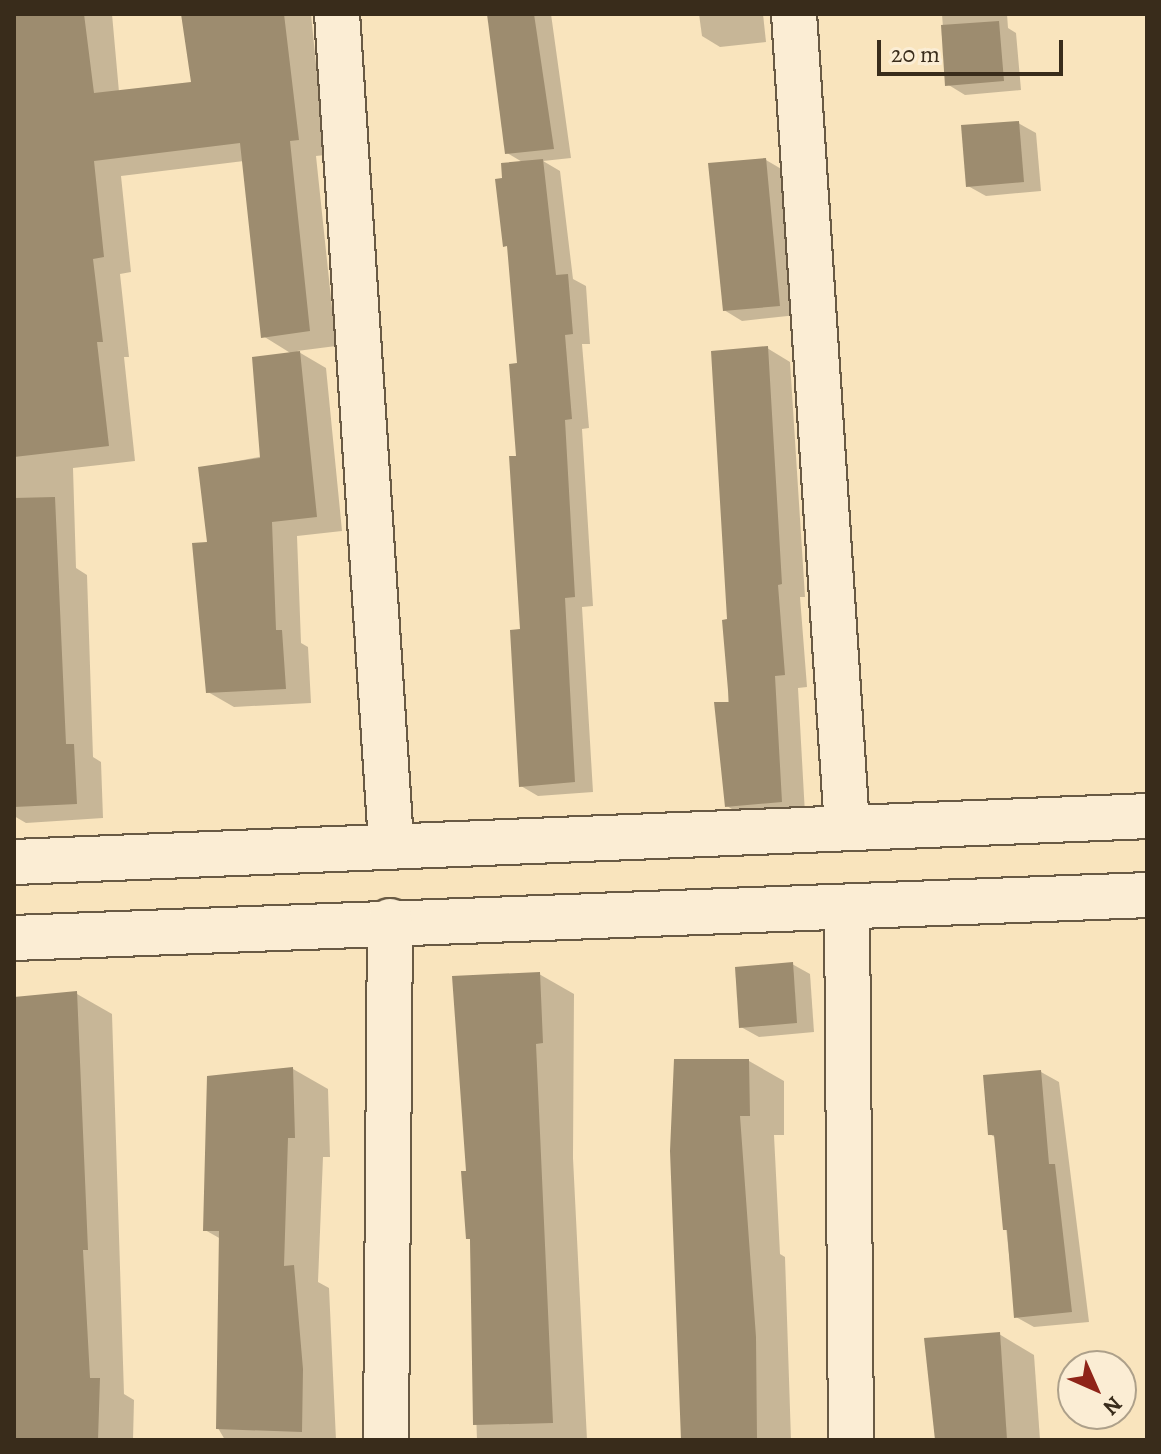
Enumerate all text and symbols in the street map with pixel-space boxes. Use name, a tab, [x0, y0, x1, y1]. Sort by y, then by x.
scale bar	[881, 24, 1067, 74]
text: 20 m	[891, 38, 940, 70]
north arrow	[1057, 1350, 1137, 1430]
text: N	[1096, 1389, 1129, 1422]

